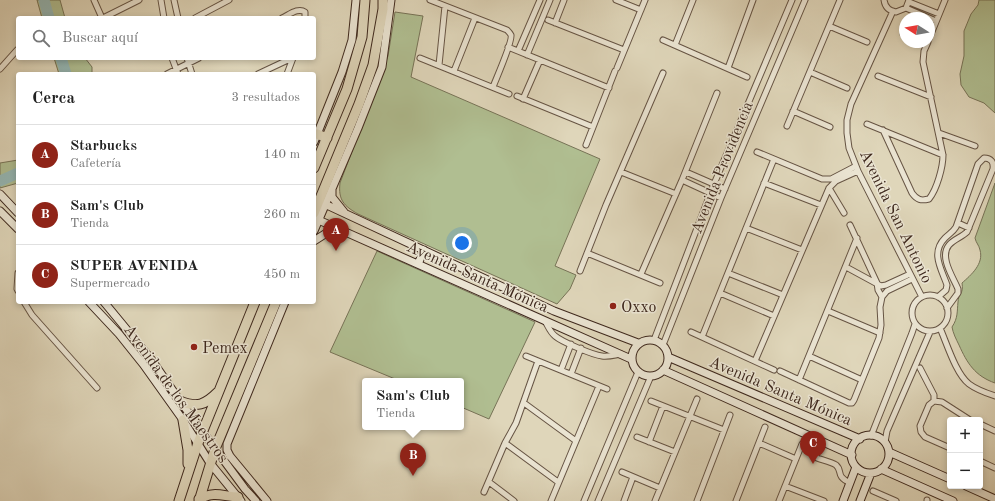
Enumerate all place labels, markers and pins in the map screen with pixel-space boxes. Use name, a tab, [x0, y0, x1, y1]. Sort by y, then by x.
pin: A	[323, 218, 349, 251]
place label: Oxxo	[621, 300, 656, 316]
marker: Oxxo	[608, 301, 618, 311]
place label: Pemex	[202, 341, 248, 357]
marker: Pemex	[189, 342, 199, 352]
pin: C	[800, 431, 826, 464]
pin: B	[400, 443, 426, 476]

